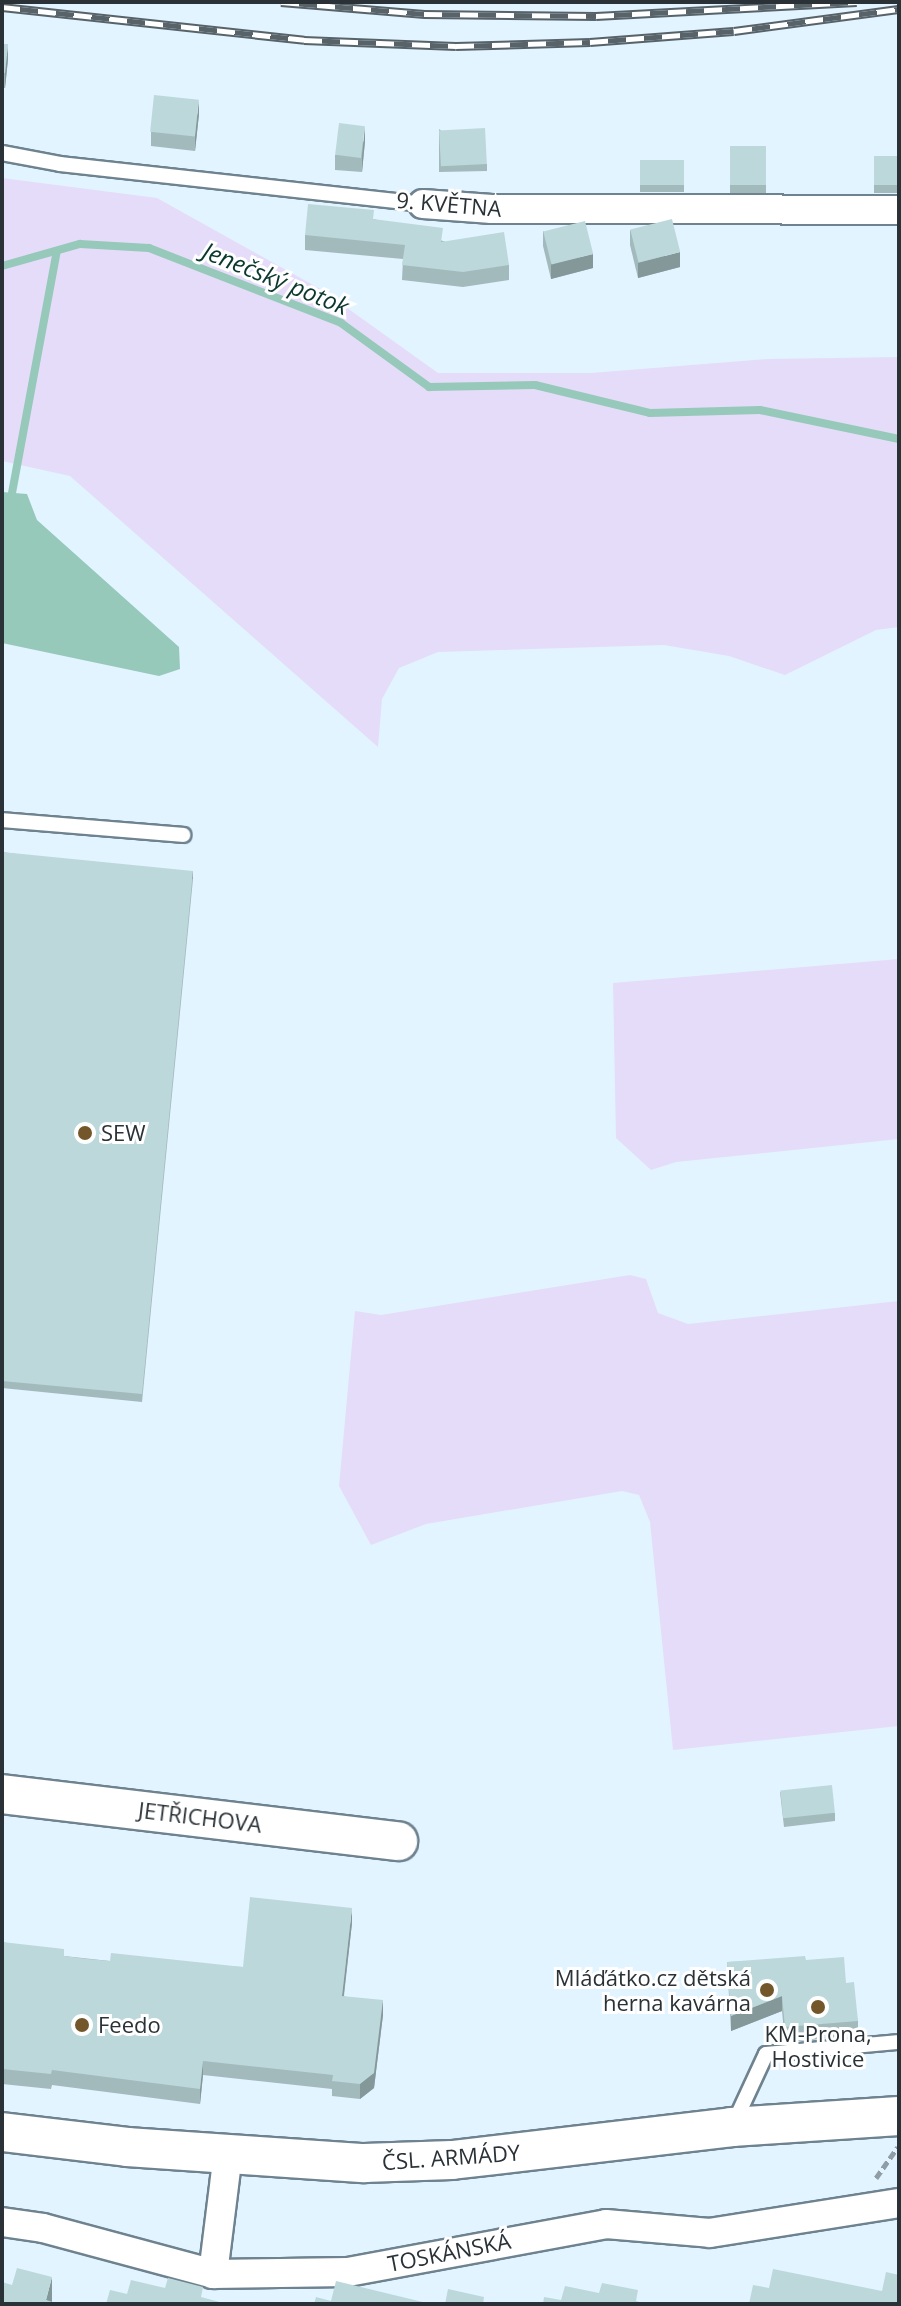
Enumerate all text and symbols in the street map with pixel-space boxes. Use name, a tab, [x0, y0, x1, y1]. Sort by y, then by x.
street label: 9. KVĚTNA	[395, 186, 503, 222]
water label: Jenečský potok	[199, 236, 353, 320]
place label: SEW	[101, 1120, 146, 1146]
marker: SEW	[76, 1124, 94, 1142]
street label: JETŘICHOVA	[137, 1796, 263, 1838]
place label: Mláďátko.cz dětská herna kavárna	[555, 1964, 751, 2016]
marker: Mláďátko.cz dětská herna kavárna	[758, 1981, 776, 1999]
marker: KM-Prona, Hostivice	[809, 1998, 827, 2016]
place label: Feedo	[98, 2012, 161, 2038]
marker: Feedo	[73, 2016, 91, 2034]
place label: KM-Prona, Hostivice	[764, 2020, 872, 2072]
street label: ČSL. ARMÁDY	[381, 2139, 521, 2175]
street label: TOSKÁNSKÁ	[385, 2227, 513, 2277]

